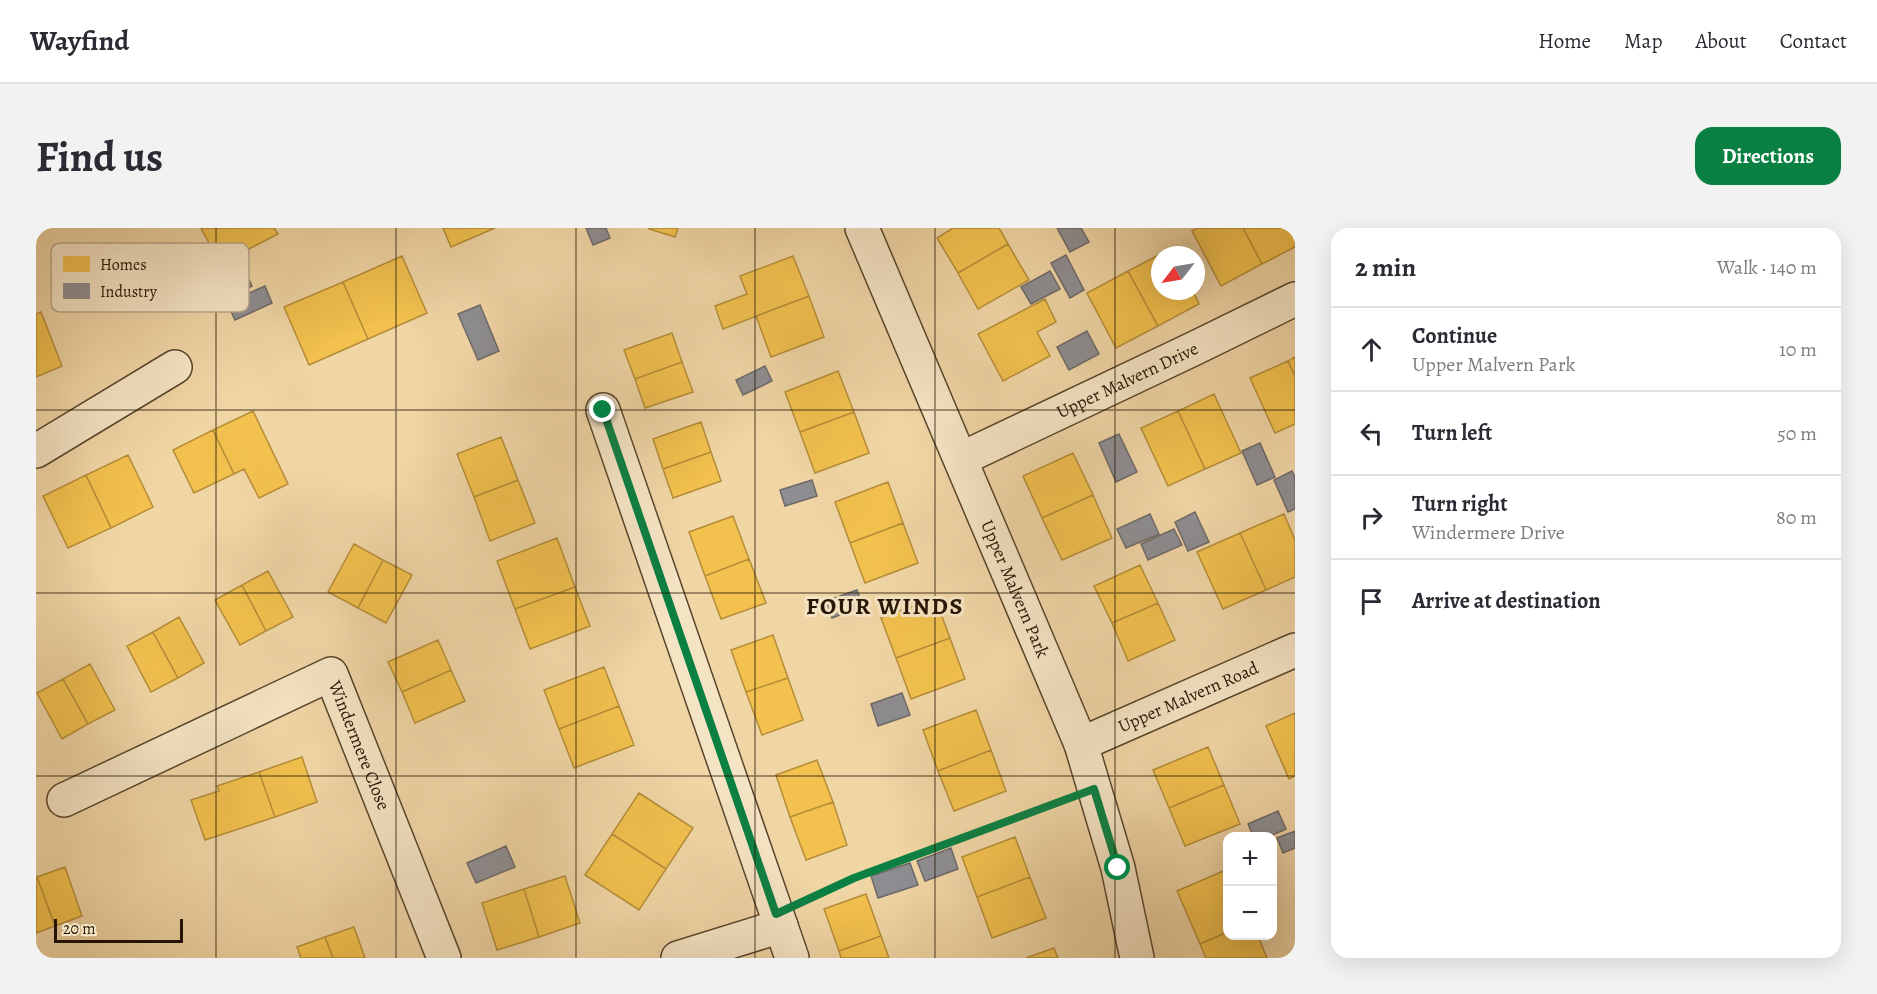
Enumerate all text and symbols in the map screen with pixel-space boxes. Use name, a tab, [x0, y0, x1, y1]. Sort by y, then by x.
text: Wayfind	[30, 22, 129, 60]
text: Home	[1538, 27, 1591, 55]
text: Map	[1624, 27, 1662, 55]
text: About	[1695, 27, 1747, 55]
text: Contact	[1780, 27, 1847, 55]
button: Directions	[1695, 127, 1841, 185]
text: Find us	[36, 128, 163, 185]
legend	[51, 243, 249, 312]
north arrow	[1151, 246, 1205, 300]
text: 2 min	[1355, 250, 1416, 285]
text: Homes	[100, 254, 147, 276]
text: Walk · 140 m	[1717, 254, 1817, 281]
text: Industry	[100, 281, 158, 303]
text: Continue	[1412, 321, 1497, 351]
icon: ahead	[1355, 333, 1388, 366]
street label: Upper Malvern Drive	[1053, 336, 1202, 424]
text: 10 m	[1779, 336, 1817, 363]
text: Upper Malvern Park	[1412, 351, 1576, 378]
route end	[589, 396, 615, 422]
icon: left	[1355, 417, 1388, 450]
text: Turn left	[1412, 418, 1492, 448]
text: 50 m	[1777, 420, 1817, 447]
text: Turn right	[1412, 489, 1508, 519]
icon: right	[1355, 501, 1388, 534]
text: 80 m	[1776, 504, 1817, 531]
street label: Upper Malvern Park	[975, 516, 1055, 661]
text: Windermere Drive	[1412, 519, 1565, 546]
icon: arrive	[1355, 585, 1388, 618]
text: Arrive at destination	[1412, 586, 1601, 616]
district label: FOUR WINDS	[806, 590, 964, 622]
street label: Upper Malvern Road	[1114, 655, 1262, 738]
street label: Windermere Close	[323, 676, 396, 813]
map controls	[1223, 832, 1277, 940]
button: +	[1223, 832, 1277, 886]
route start	[1104, 854, 1130, 880]
button: −	[1223, 886, 1277, 940]
scale bar	[54, 916, 183, 944]
text: 20 m	[63, 918, 96, 940]

